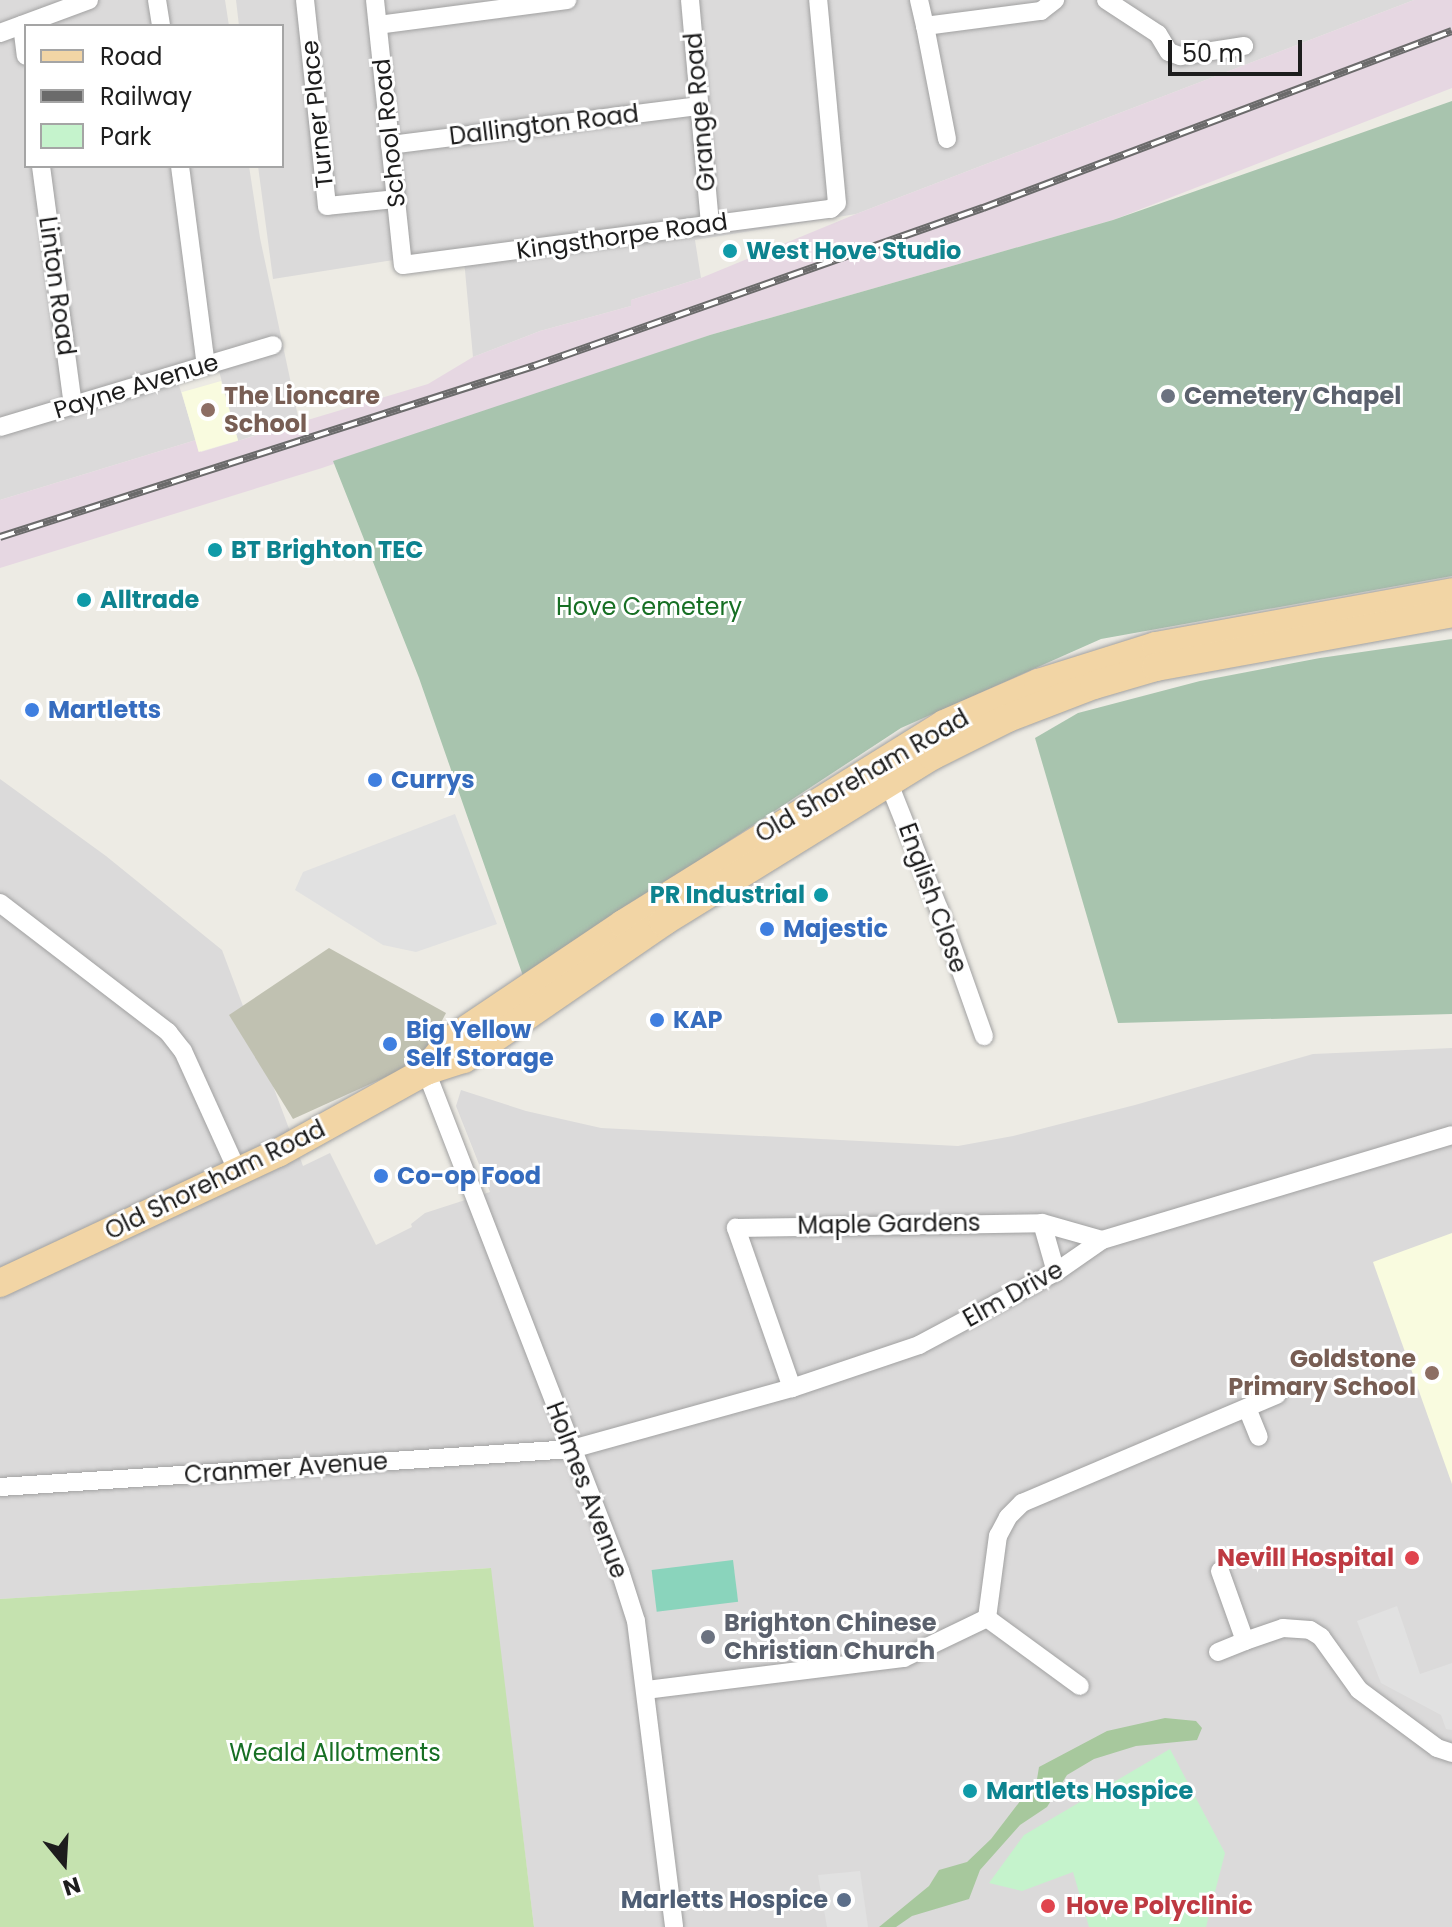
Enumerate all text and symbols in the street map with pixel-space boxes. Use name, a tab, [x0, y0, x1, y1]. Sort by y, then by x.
legend	[24, 24, 284, 168]
scale bar	[1172, 24, 1306, 74]
street label: Grange Road	[679, 31, 721, 193]
text: 50 m	[1182, 37, 1243, 70]
street label: Turner Place	[295, 39, 339, 189]
text: Road	[100, 40, 162, 73]
street label: School Road	[367, 57, 411, 209]
text: Railway	[100, 80, 192, 113]
street label: Dallington Road	[448, 99, 640, 151]
text: Park	[100, 120, 151, 153]
street label: Kingsthorpe Road	[515, 207, 729, 265]
street label: Linton Road	[33, 215, 81, 357]
place label: West Hove Studio	[746, 237, 961, 265]
marker: West Hove Studio	[721, 242, 739, 260]
street label: Payne Avenue	[50, 347, 222, 425]
place label: The Lioncare School	[224, 382, 380, 438]
place label: Cemetery Chapel	[1184, 382, 1401, 410]
marker: Cemetery Chapel	[1159, 387, 1177, 405]
marker: The Lioncare School	[199, 401, 217, 419]
place label: BT Brighton TEC	[231, 536, 423, 564]
marker: BT Brighton TEC	[206, 541, 224, 559]
place label: Alltrade	[100, 586, 199, 614]
marker: Alltrade	[75, 591, 93, 609]
park label: Hove Cemetery	[556, 593, 742, 621]
place label: Martletts	[48, 696, 161, 724]
marker: Martletts	[23, 701, 41, 719]
street label: Old Shoreham Road	[750, 703, 974, 849]
place label: Currys	[391, 766, 475, 794]
marker: Currys	[366, 771, 384, 789]
street label: English Close	[893, 819, 973, 977]
place label: PR Industrial	[650, 881, 805, 909]
marker: PR Industrial	[812, 886, 830, 904]
place label: Majestic	[783, 915, 888, 943]
marker: Majestic	[758, 920, 776, 938]
place label: KAP	[673, 1006, 722, 1034]
marker: KAP	[648, 1011, 666, 1029]
place label: Big Yellow Self Storage	[406, 1016, 554, 1072]
marker: Big Yellow Self Storage	[381, 1035, 399, 1053]
street label: Old Shoreham Road	[100, 1114, 330, 1246]
place label: Co-op Food	[397, 1162, 541, 1190]
marker: Co-op Food	[372, 1167, 390, 1185]
street label: Maple Gardens	[797, 1208, 981, 1240]
street label: Elm Drive	[958, 1255, 1068, 1333]
place label: Goldstone Primary School	[1228, 1345, 1416, 1401]
marker: Goldstone Primary School	[1423, 1364, 1441, 1382]
street label: Holmes Avenue	[540, 1398, 634, 1582]
street label: Cranmer Avenue	[183, 1447, 389, 1489]
place label: Nevill Hospital	[1217, 1544, 1394, 1572]
marker: Nevill Hospital	[1401, 1547, 1423, 1569]
place label: Brighton Chinese Christian Church	[724, 1609, 937, 1665]
marker: Brighton Chinese Christian Church	[699, 1628, 717, 1646]
park label: Weald Allotments	[229, 1739, 441, 1767]
place label: Martlets Hospice	[986, 1777, 1193, 1805]
marker: Martlets Hospice	[961, 1782, 979, 1800]
north arrow	[24, 1823, 104, 1903]
text: N	[59, 1869, 84, 1904]
place label: Marletts Hospice	[621, 1886, 828, 1914]
marker: Marletts Hospice	[835, 1891, 853, 1909]
place label: Hove Polyclinic	[1066, 1892, 1253, 1920]
marker: Hove Polyclinic	[1037, 1895, 1059, 1917]

